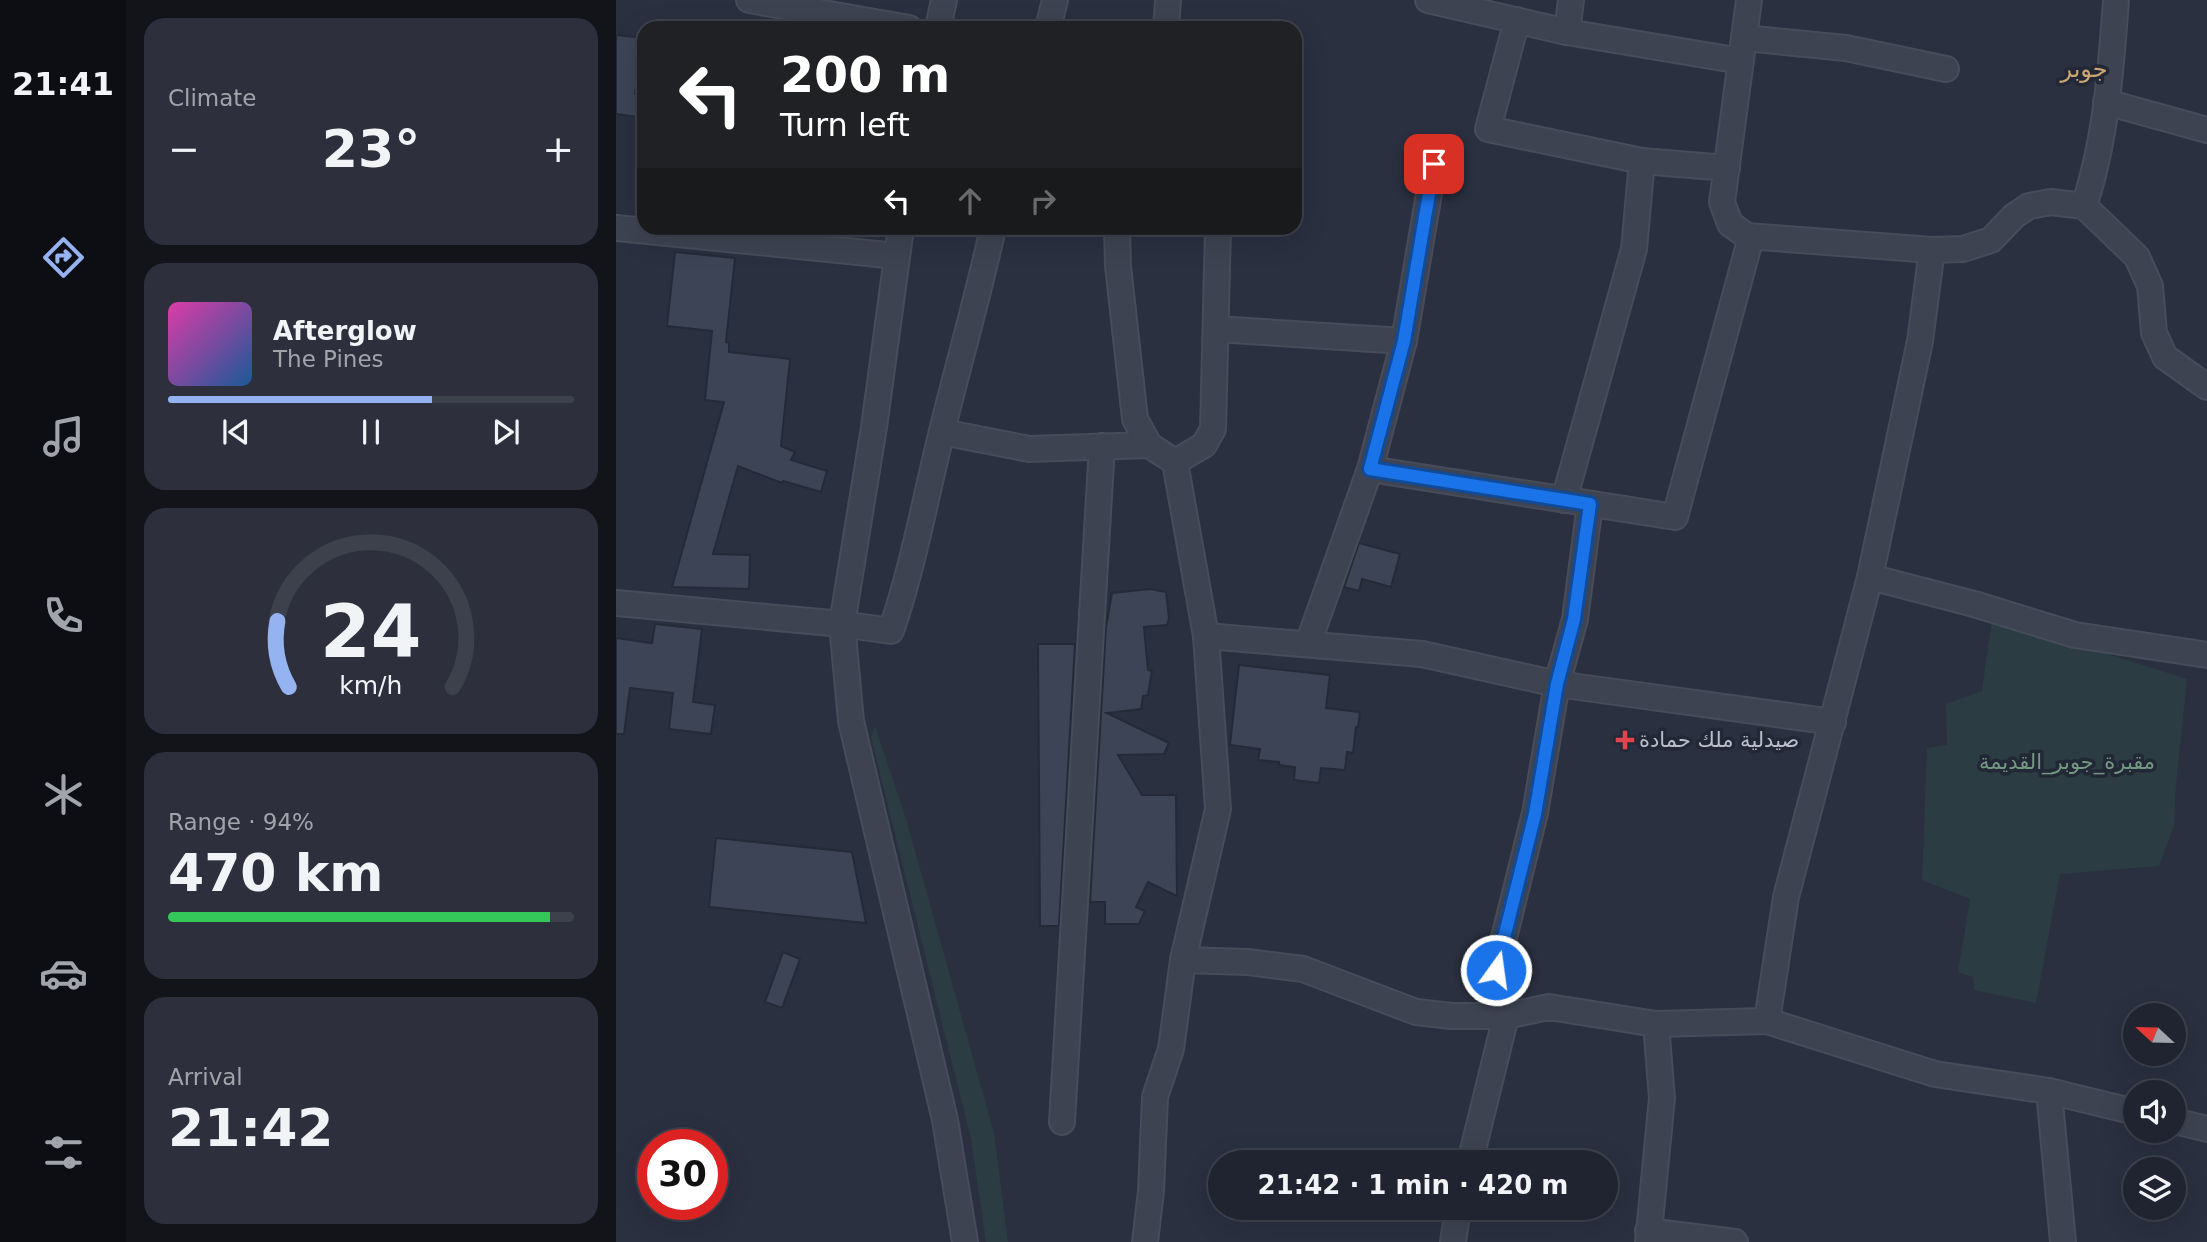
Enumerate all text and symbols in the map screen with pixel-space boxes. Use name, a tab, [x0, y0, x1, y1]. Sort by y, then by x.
text: 200 m	[780, 47, 950, 104]
icon: left	[665, 49, 756, 140]
district label: جوبر	[2059, 55, 2108, 83]
text: 21:41	[12, 65, 114, 103]
text: Climate	[168, 85, 257, 111]
text: Turn left	[780, 106, 910, 144]
text: 23°	[322, 119, 420, 179]
text: −	[168, 127, 200, 171]
text: +	[542, 127, 574, 171]
pin	[1404, 134, 1464, 194]
icon: arrive	[1415, 145, 1453, 183]
icon: left	[878, 182, 916, 220]
icon: ahead	[951, 182, 989, 220]
icon: right	[1024, 182, 1062, 220]
icon: directions	[39, 233, 88, 282]
text: Afterglow	[273, 316, 417, 346]
text: The Pines	[273, 346, 384, 372]
icon: music	[39, 412, 88, 461]
icon: previous	[217, 413, 255, 451]
icon: pause	[352, 413, 390, 451]
icon: next	[487, 413, 525, 451]
text: 24	[320, 589, 422, 674]
icon: phone	[39, 591, 88, 640]
text: km/h	[339, 671, 403, 700]
place label: صيدلية ملك حمادة	[1639, 728, 1799, 752]
marker: صيدلية ملك حمادة	[1617, 732, 1633, 748]
park label: مقبرة_جوبر_القديمة	[1979, 750, 2155, 775]
icon: climate	[39, 770, 88, 819]
text: Range · 94%	[168, 809, 314, 835]
text: 470 km	[168, 843, 383, 903]
position arrow	[1459, 933, 1533, 1007]
icon: car	[39, 949, 88, 998]
north arrow	[2123, 1003, 2186, 1066]
map controls	[2123, 1003, 2186, 1220]
text: Arrival	[168, 1064, 243, 1090]
button: sound	[2123, 1080, 2186, 1143]
text: 21:42	[168, 1098, 334, 1158]
icon: filters	[39, 1128, 88, 1177]
speed limit sign: 30	[637, 1129, 728, 1220]
button: layers	[2123, 1157, 2186, 1220]
text: 21:42 · 1 min · 420 m	[1258, 1170, 1568, 1200]

